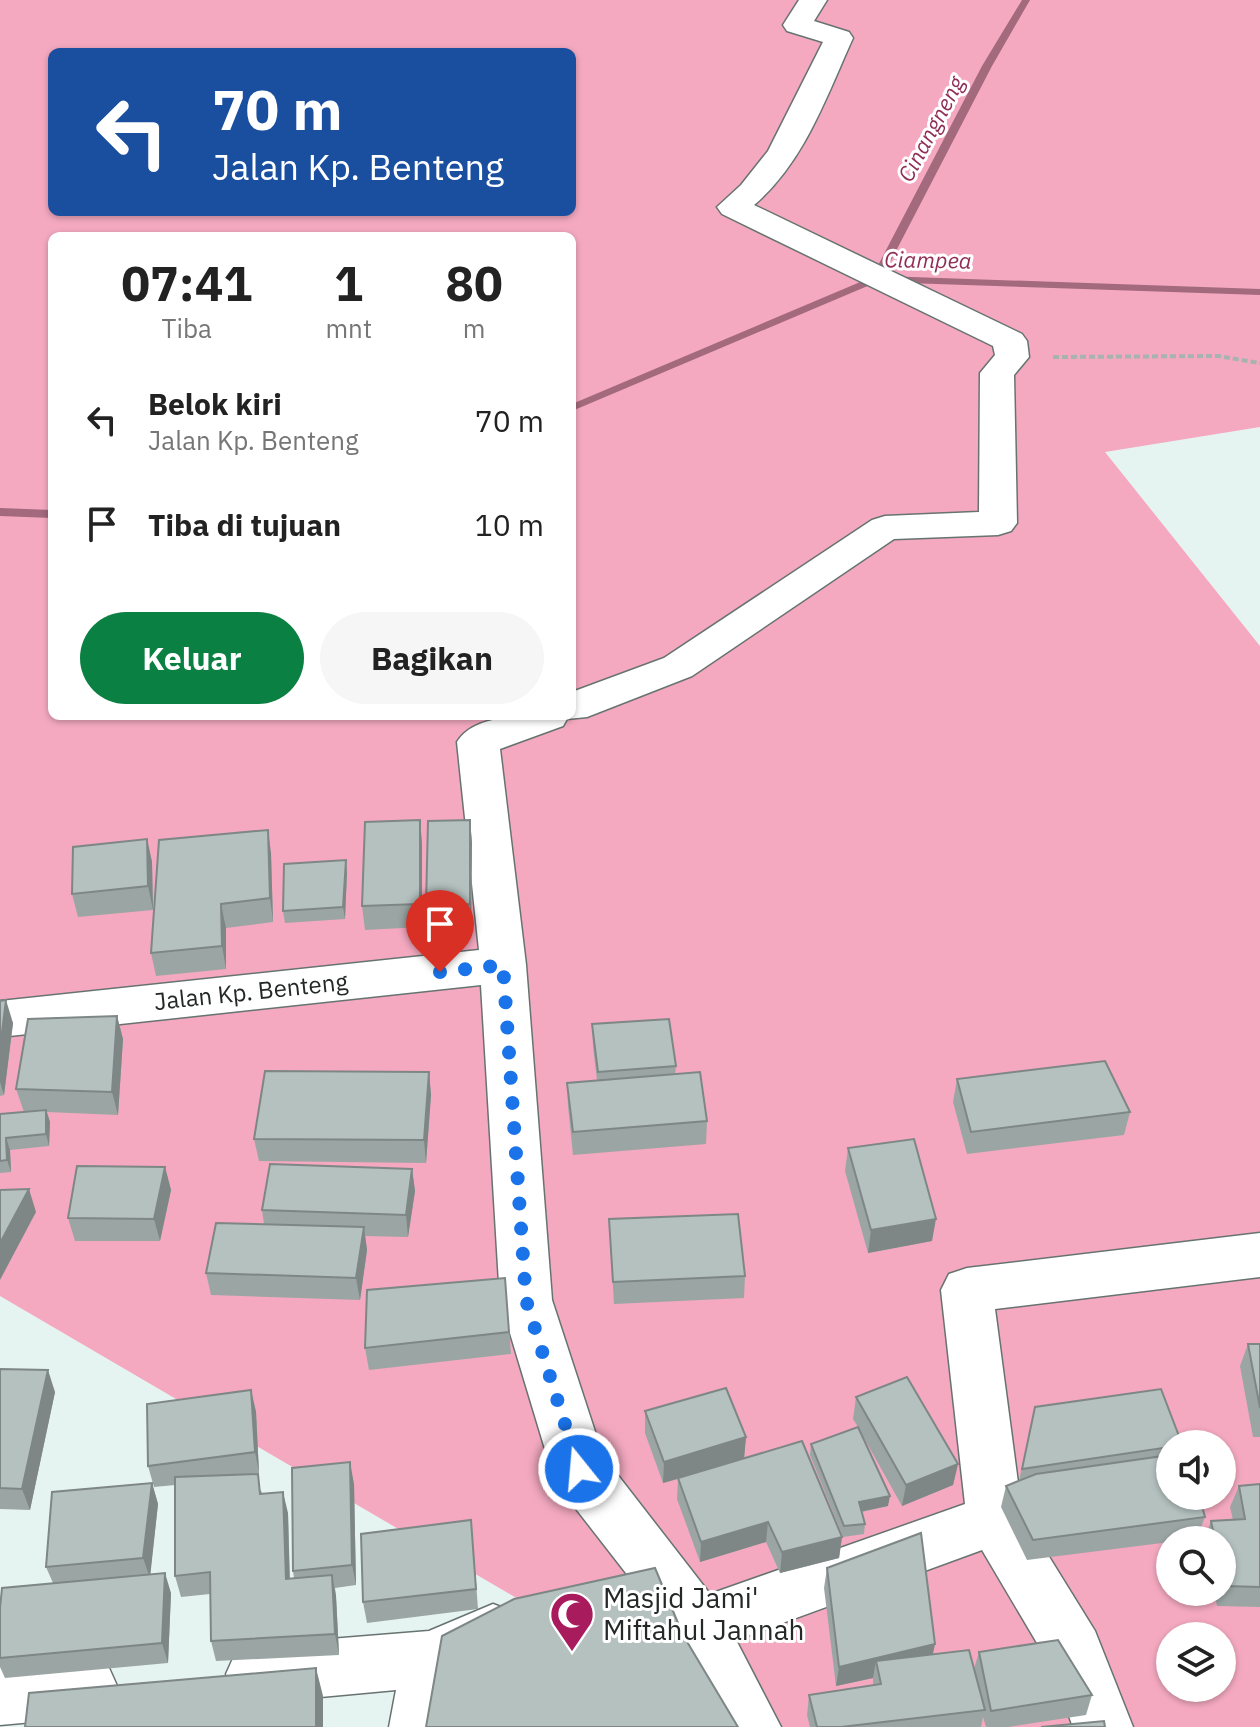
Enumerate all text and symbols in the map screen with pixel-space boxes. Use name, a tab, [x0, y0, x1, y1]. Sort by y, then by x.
water label: Cinangneng	[891, 70, 971, 186]
text: 70 m	[212, 73, 342, 145]
icon: left	[80, 80, 184, 184]
text: Jalan Kp. Benteng	[212, 143, 504, 190]
water label: Ciampea	[884, 244, 972, 275]
text: 07:41	[121, 252, 252, 314]
text: 1	[334, 252, 363, 314]
text: 80	[445, 252, 503, 314]
text: Tiba	[162, 311, 212, 345]
text: mnt	[325, 311, 372, 345]
text: m	[463, 311, 485, 345]
text: Belok kiri	[148, 384, 282, 423]
icon: left	[80, 398, 124, 442]
text: 70 m	[475, 401, 544, 440]
text: Jalan Kp. Benteng	[148, 423, 359, 457]
icon: arrive	[80, 502, 124, 546]
text: Tiba di tujuan	[148, 505, 341, 544]
text: 10 m	[475, 505, 544, 544]
button: Keluar	[80, 612, 304, 704]
button: Bagikan	[320, 612, 544, 704]
pin	[406, 890, 474, 972]
icon: arrive	[418, 902, 462, 946]
street label: Jalan Kp. Benteng	[152, 965, 350, 1017]
position arrow	[537, 1427, 621, 1511]
map controls	[1156, 1430, 1236, 1702]
button: sound	[1156, 1430, 1236, 1510]
button: search	[1156, 1526, 1236, 1606]
place label: Masjid Jami' Miftahul Jannah	[603, 1579, 805, 1648]
mosque icon: Masjid Jami' Miftahul Jannah	[548, 1590, 596, 1653]
button: layers	[1156, 1622, 1236, 1702]

